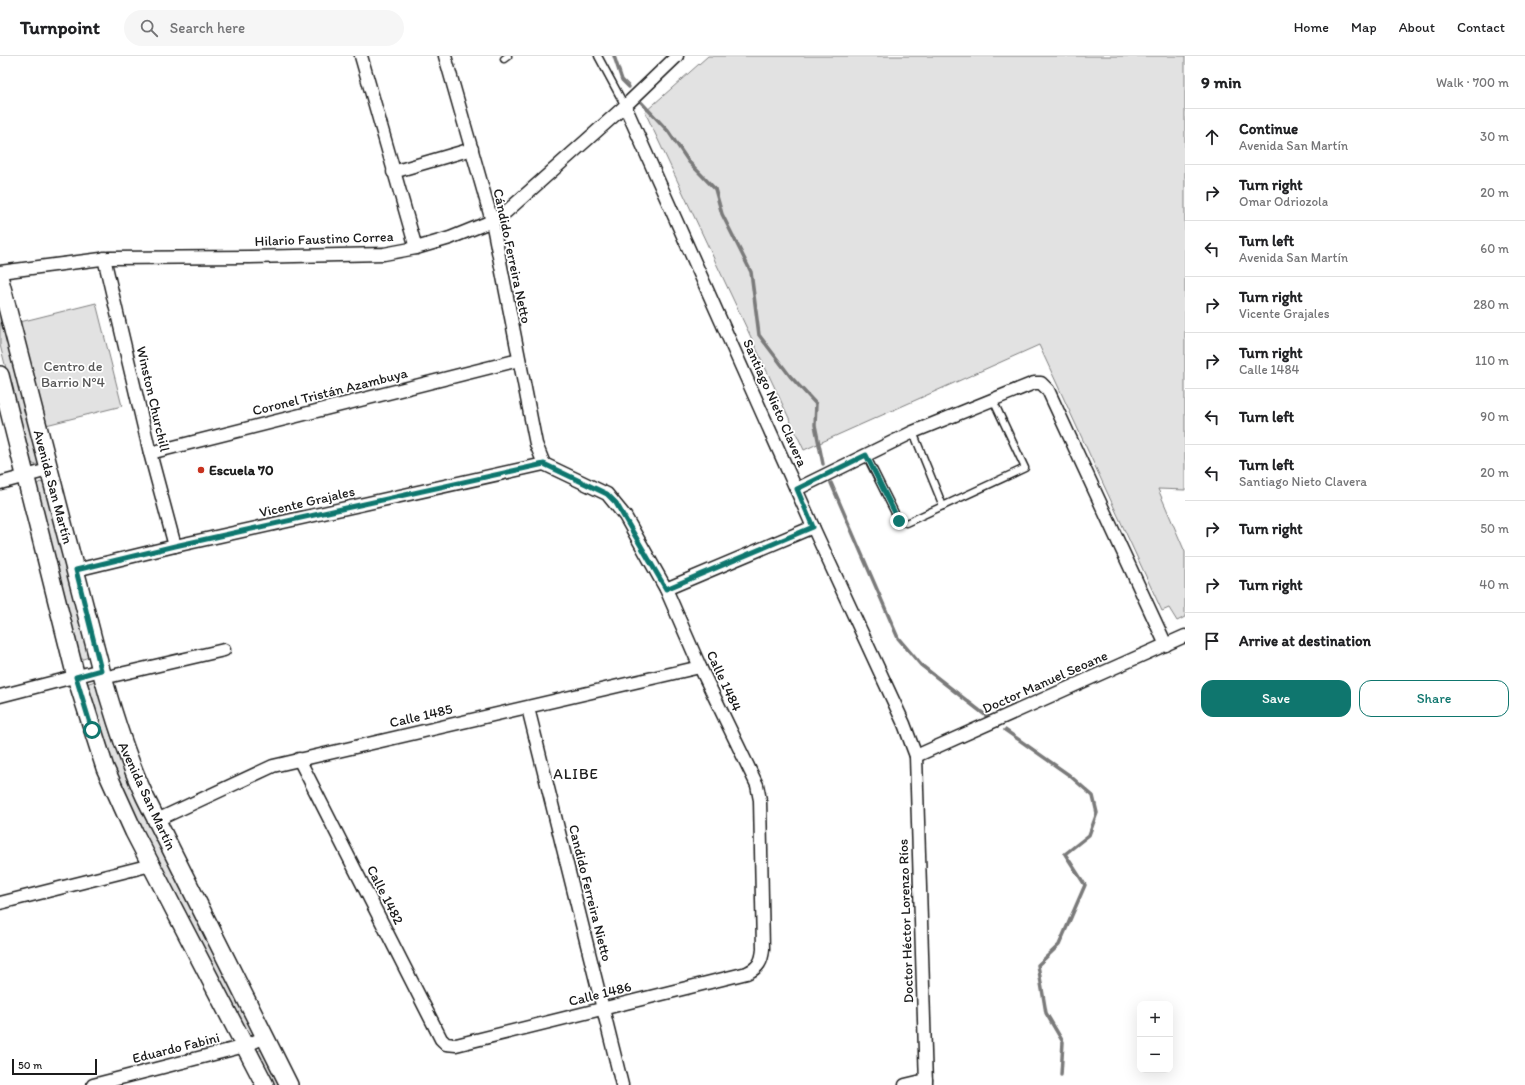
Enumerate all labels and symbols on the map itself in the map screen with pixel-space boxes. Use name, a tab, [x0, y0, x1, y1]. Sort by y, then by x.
street label: Cándido Ferreira Netto	[489, 187, 535, 325]
street label: Hilario Faustino Correa	[254, 228, 394, 250]
street label: Santiago Nieto Clavera	[739, 337, 811, 470]
street label: Winston Churchill	[133, 345, 173, 453]
park label: Centro de Barrio Nº4	[41, 358, 106, 391]
street label: Coronel Tristán Azambuya	[251, 364, 410, 420]
street label: Avenida San Martín	[30, 428, 76, 546]
place label: Escuela 70	[209, 462, 274, 479]
marker: Escuela 70	[196, 465, 206, 475]
street label: Vicente Grajales	[258, 483, 356, 521]
route end	[890, 512, 908, 530]
street label: Doctor Manuel Seoane	[980, 647, 1110, 717]
street label: Calle 1484	[703, 648, 746, 715]
street label: Calle 1485	[388, 701, 454, 731]
route start	[83, 721, 101, 739]
street label: Avenida San Martín	[114, 739, 180, 853]
district label: ALIBE	[553, 765, 599, 783]
street label: Candido Ferreira Nietto	[565, 823, 615, 963]
street label: Doctor Héctor Lorenzo Ríos	[895, 839, 917, 1003]
street label: Calle 1482	[363, 863, 407, 928]
street label: Calle 1486	[567, 978, 633, 1010]
street label: Eduardo Fabini	[131, 1029, 221, 1067]
scale bar	[12, 1057, 97, 1076]

